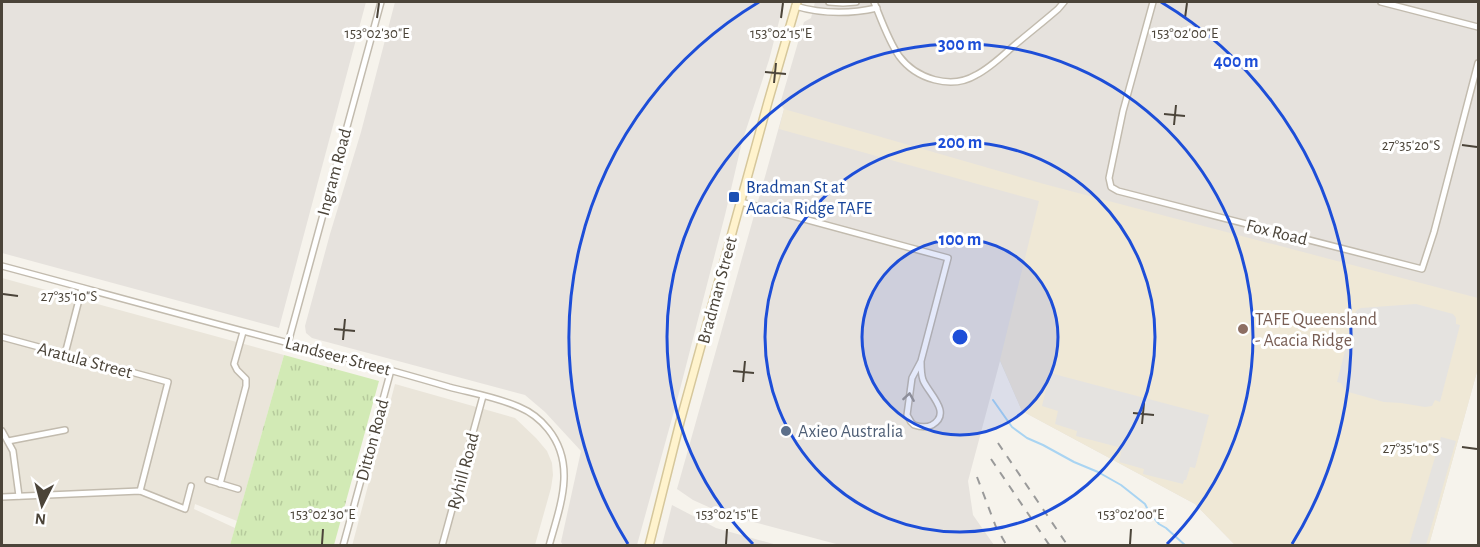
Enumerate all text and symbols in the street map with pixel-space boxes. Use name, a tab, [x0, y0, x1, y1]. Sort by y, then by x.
text: 153°02'30"E	[345, 26, 409, 41]
text: 153°02'15"E	[750, 26, 812, 41]
text: 153°02'00"E	[1152, 26, 1218, 41]
text: 300 m	[938, 36, 982, 54]
text: 400 m	[1213, 53, 1259, 71]
street label: Ingram Road	[315, 127, 355, 218]
text: 200 m	[938, 134, 982, 152]
text: 27°35'20"S	[1382, 138, 1440, 153]
place label: Bradman St at Acacia Ridge TAFE	[746, 179, 872, 218]
marker: Bradman St at Acacia Ridge TAFE	[727, 190, 741, 204]
street label: Fox Road	[1244, 217, 1309, 249]
text: 100 m	[939, 231, 981, 249]
street label: Bradman Street	[695, 235, 741, 346]
text: 27°35'10"S	[41, 289, 97, 304]
place label: TAFE Queensland - Acacia Ridge	[1255, 311, 1377, 350]
marker: TAFE Queensland - Acacia Ridge	[1236, 322, 1250, 336]
centre of rings	[950, 327, 970, 347]
street label: Landseer Street	[283, 334, 393, 380]
street label: Aratula Street	[35, 340, 134, 382]
one-way arrow	[903, 392, 915, 402]
street label: Ditton Road	[353, 397, 393, 483]
place label: Axieo Australia	[798, 423, 903, 441]
marker: Axieo Australia	[779, 424, 793, 438]
street label: Ryhill Road	[445, 431, 483, 512]
text: 27°35'10"S	[1383, 441, 1439, 456]
north arrow	[12, 475, 72, 535]
text: 153°02'30"E	[291, 507, 355, 522]
text: 153°02'15"E	[696, 507, 758, 522]
text: 153°02'00"E	[1098, 507, 1164, 522]
text: N	[34, 510, 47, 527]

